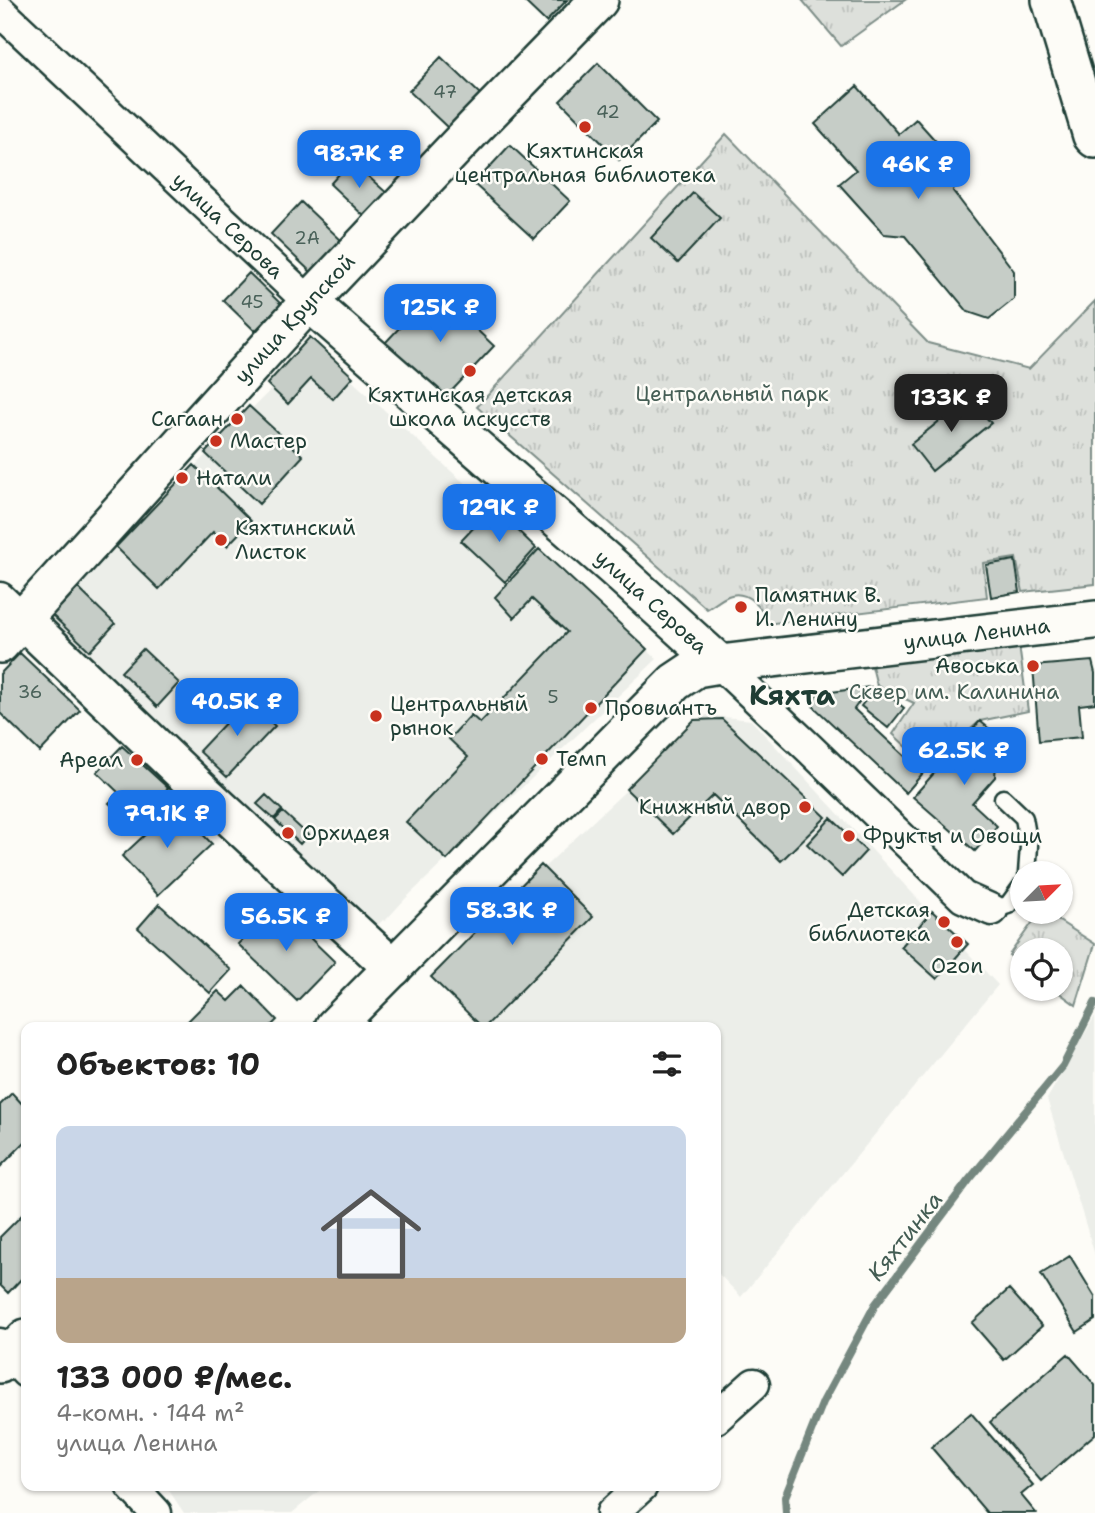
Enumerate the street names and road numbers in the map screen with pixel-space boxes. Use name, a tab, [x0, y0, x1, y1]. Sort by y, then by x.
street label: улица Серова	[166, 166, 290, 285]
street label: улица Крупской	[228, 248, 361, 389]
street label: улица Серова	[589, 543, 714, 660]
street label: улица Ленина	[902, 611, 1051, 656]

